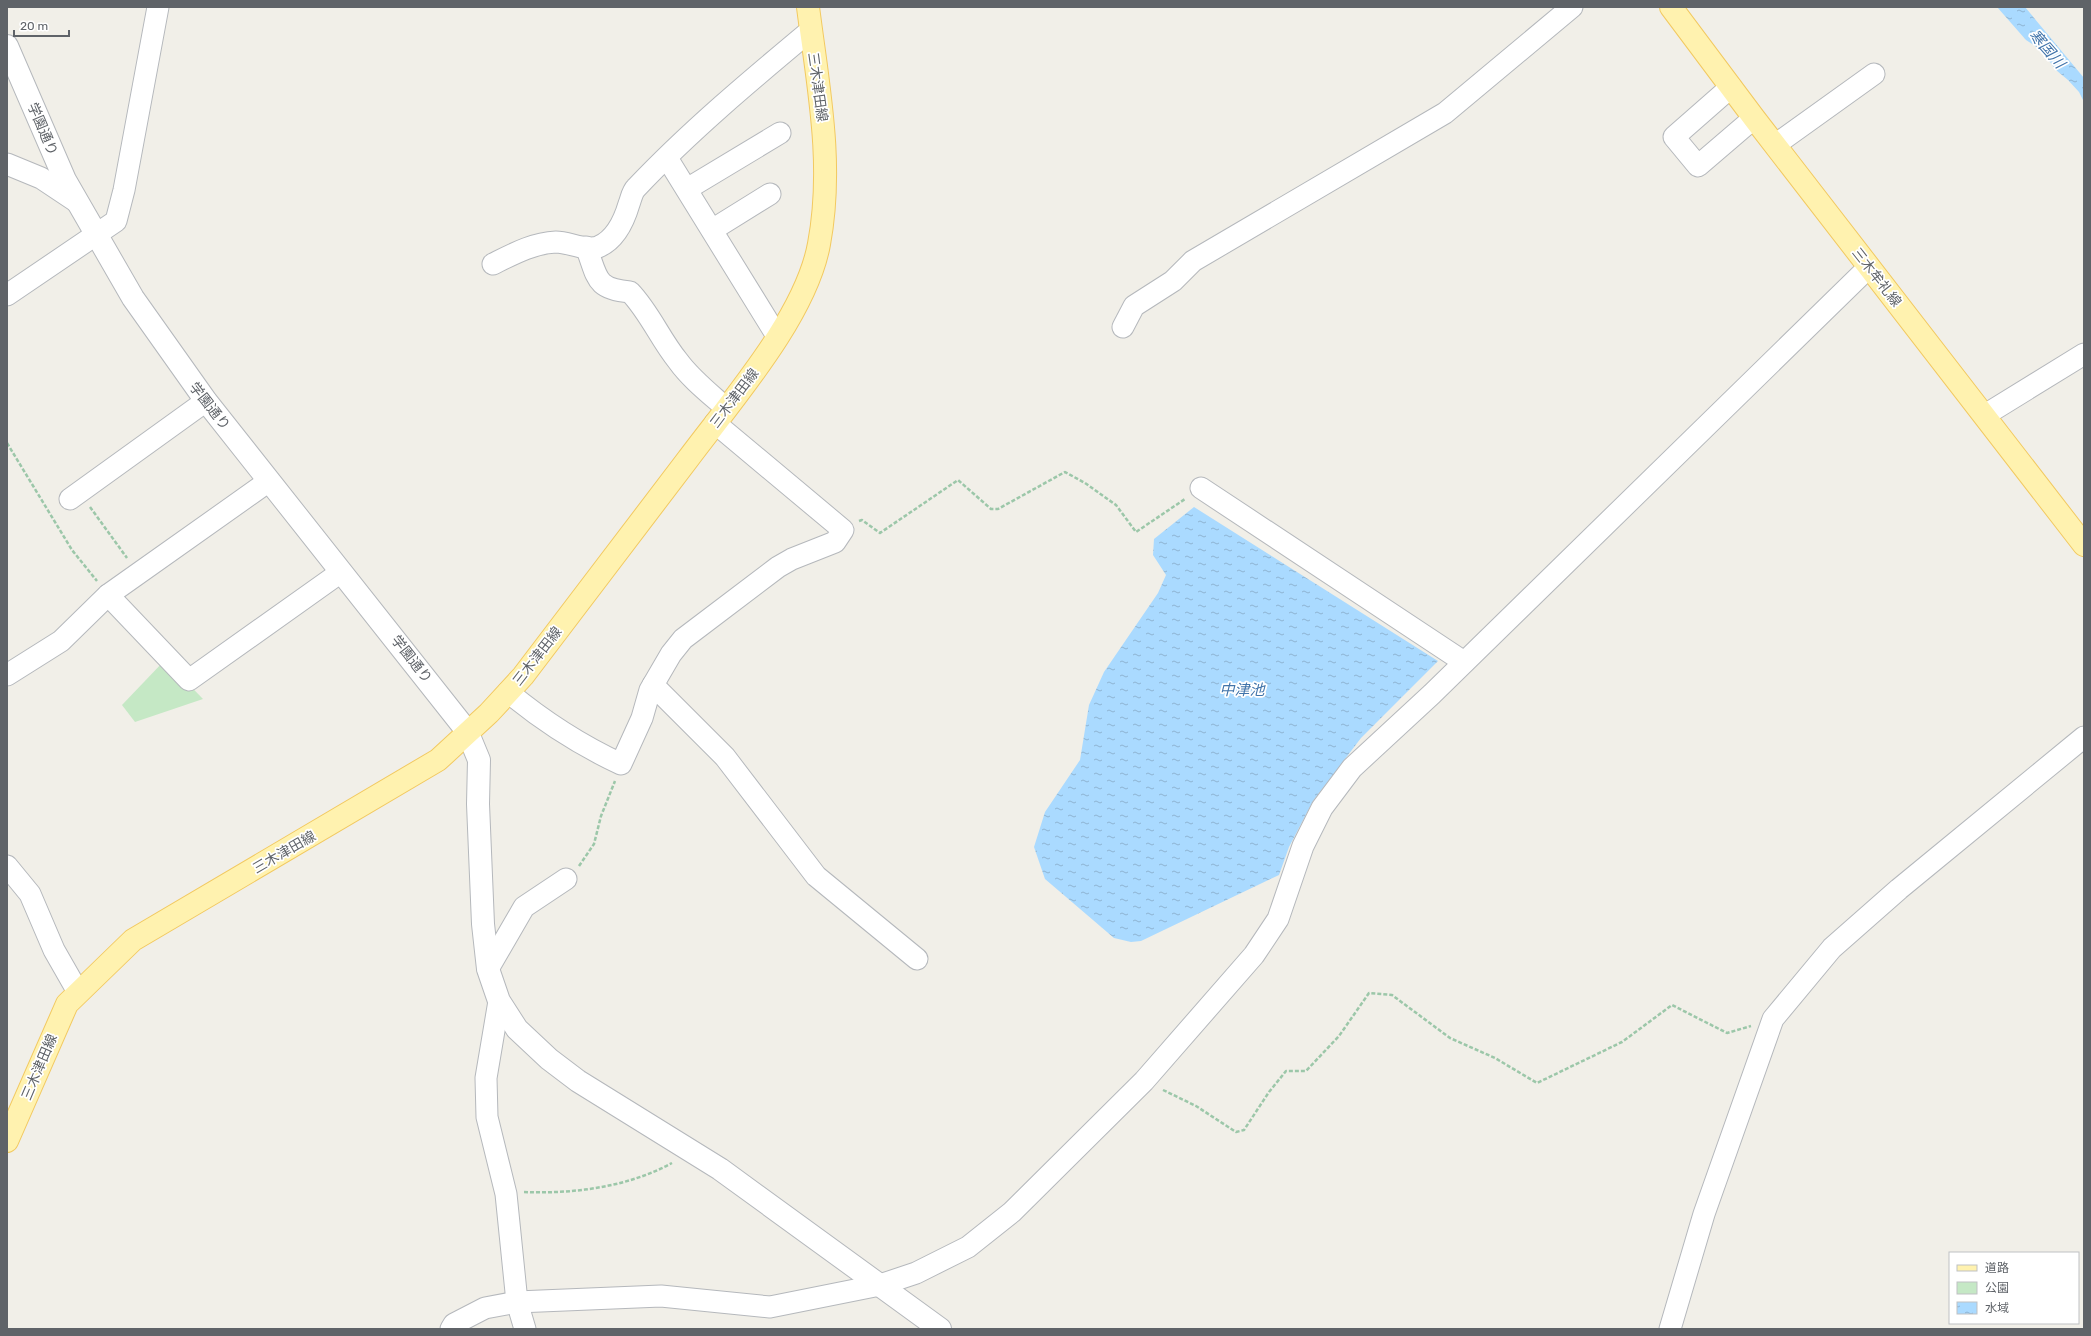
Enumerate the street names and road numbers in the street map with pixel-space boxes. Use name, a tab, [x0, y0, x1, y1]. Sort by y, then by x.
street label: 三木津田線	[804, 51, 831, 123]
street label: 学園通り	[24, 100, 61, 158]
street label: 三木牟礼線	[1848, 244, 1905, 310]
street label: 三木津田線	[707, 365, 762, 431]
street label: 学園通り	[186, 379, 234, 434]
street label: 三木津田線	[509, 623, 566, 689]
street label: 学園通り	[388, 632, 436, 687]
street label: 三木津田線	[250, 828, 319, 877]
street label: 三木津田線	[18, 1032, 61, 1103]

